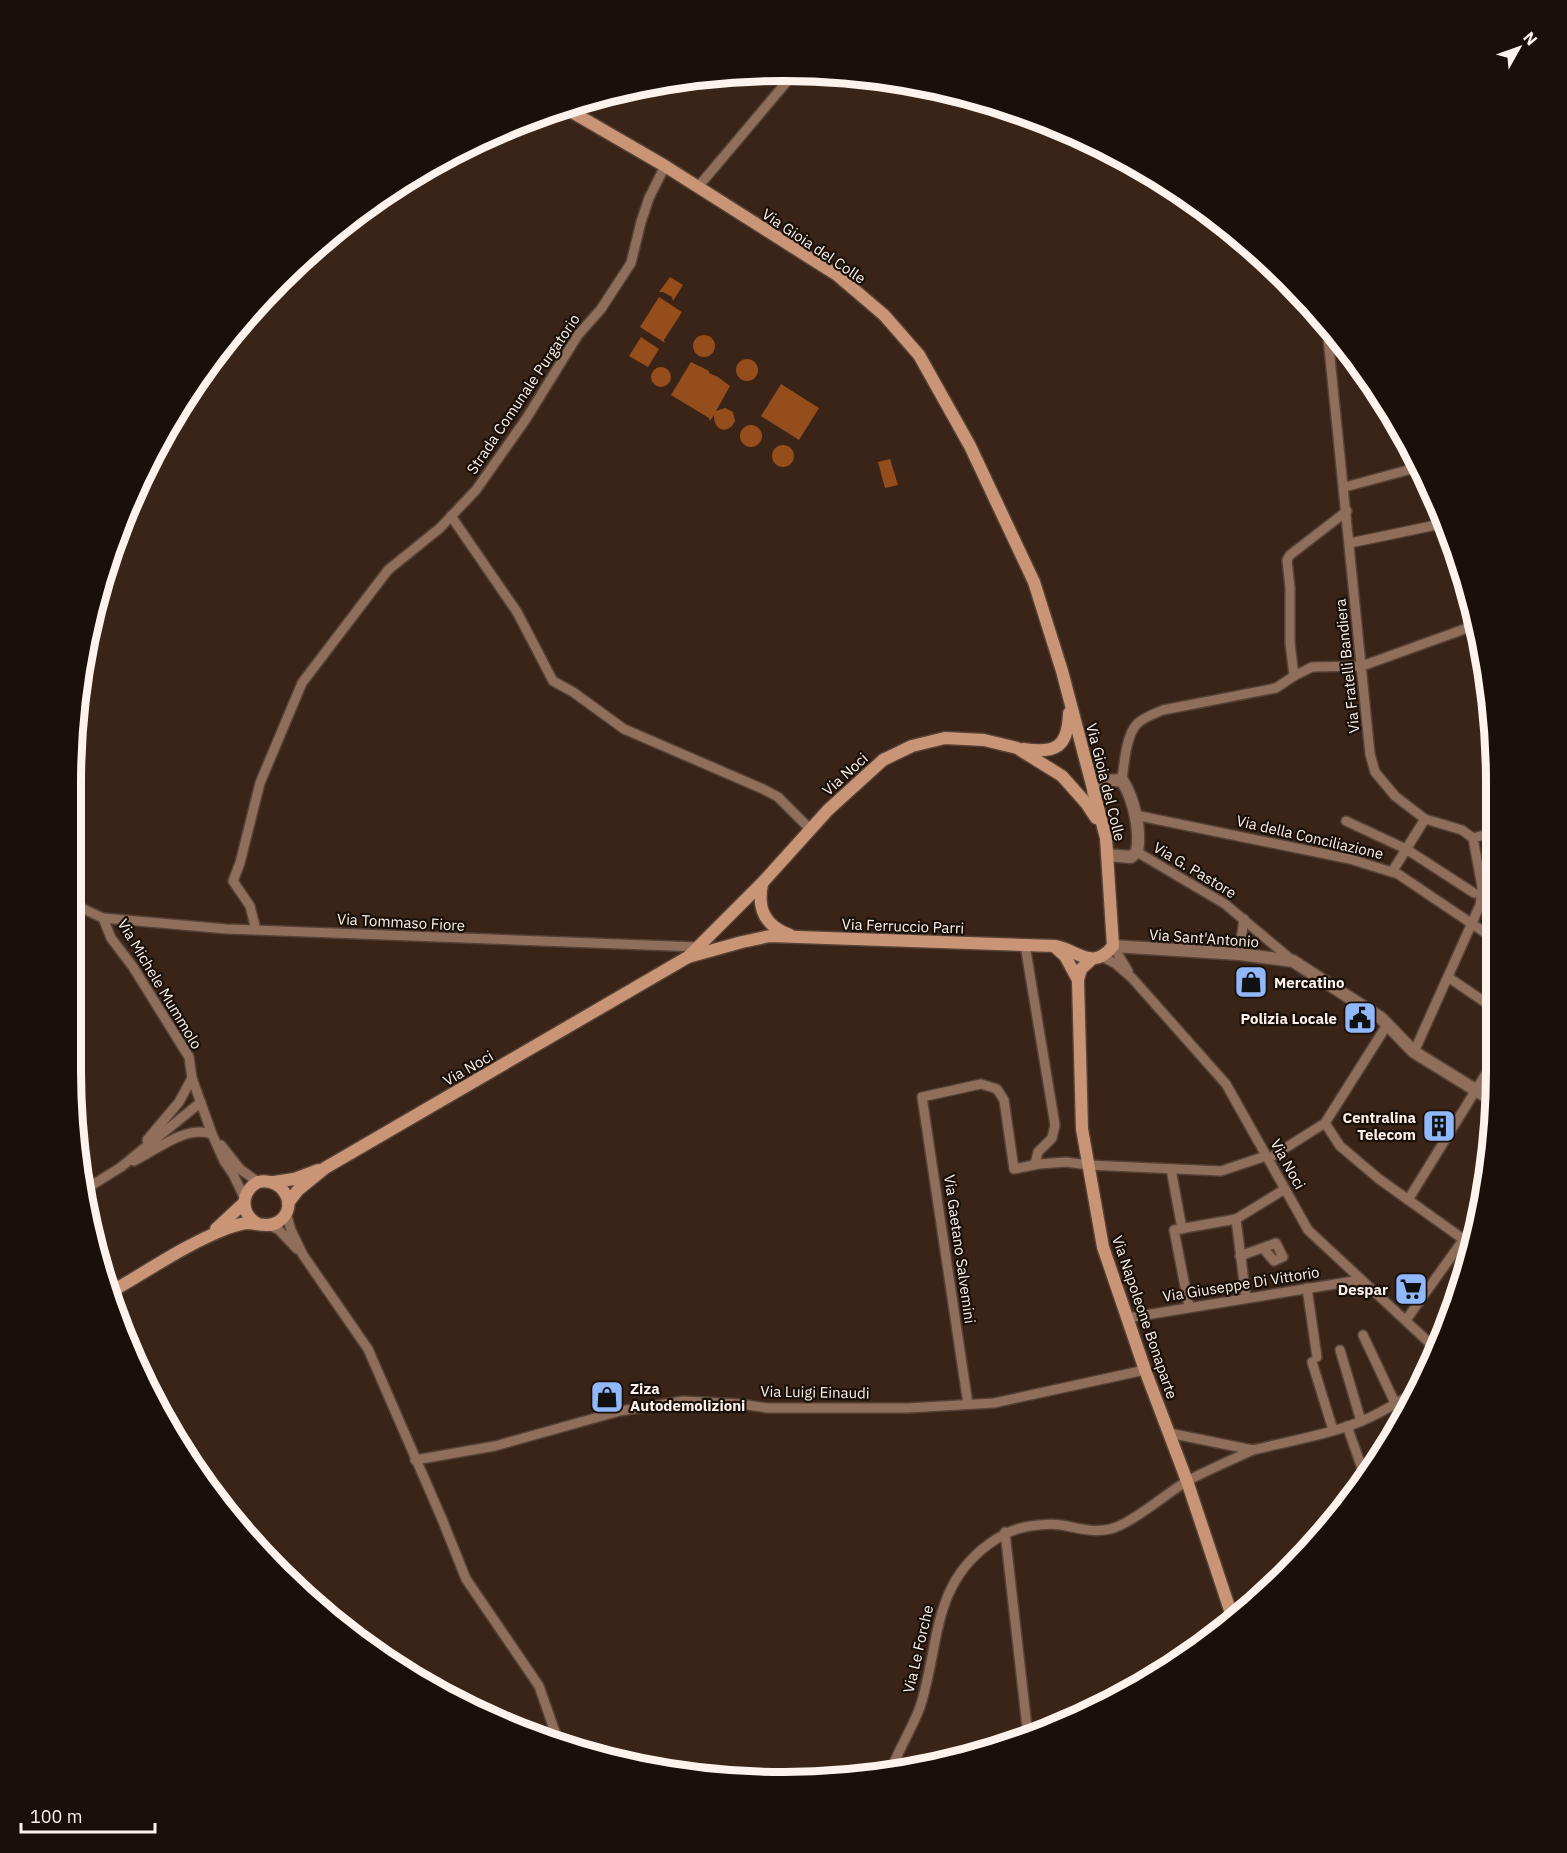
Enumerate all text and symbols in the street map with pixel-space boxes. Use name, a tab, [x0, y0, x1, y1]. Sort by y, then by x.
north arrow	[1489, 18, 1549, 78]
text: N	[1519, 27, 1542, 49]
street label: Via Gioia del Colle	[759, 204, 869, 288]
street label: Strada Comunale Purgatorio	[462, 310, 584, 478]
street label: Via Fratelli Bandiera	[1330, 598, 1364, 734]
street label: Via Gioia del Colle	[1082, 721, 1130, 843]
street label: Via Noci	[818, 749, 872, 799]
street label: Via della Conciliazione	[1235, 811, 1385, 863]
street label: Via G. Pastore	[1150, 838, 1240, 902]
street label: Via Tommaso Fiore	[337, 909, 465, 935]
street label: Via Ferruccio Parri	[841, 914, 965, 938]
street label: Via Michele Mummolo	[114, 916, 206, 1052]
street label: Via Sant'Antonio	[1148, 925, 1260, 951]
shop icon: Mercatino	[1233, 964, 1269, 1000]
place label: Mercatino	[1274, 973, 1344, 992]
public building icon: Polizia Locale	[1342, 1000, 1378, 1036]
place label: Polizia Locale	[1241, 1009, 1337, 1028]
street label: Via Noci	[440, 1046, 496, 1090]
place label: Centralina Telecom	[1342, 1108, 1416, 1144]
building icon: Centralina Telecom	[1421, 1108, 1457, 1144]
street label: Via Noci	[1266, 1135, 1310, 1193]
street label: Via Gaetano Salvemini	[940, 1173, 980, 1325]
street label: Via Napoleone Bonaparte	[1108, 1233, 1182, 1401]
street label: Via Giuseppe Di Vittorio	[1161, 1262, 1321, 1306]
supermarket icon: Despar	[1393, 1271, 1429, 1307]
place label: Despar	[1338, 1280, 1388, 1299]
shop icon: Ziza Autodemolizioni	[589, 1379, 625, 1415]
place label: Ziza Autodemolizioni	[630, 1379, 745, 1415]
street label: Via Luigi Einaudi	[760, 1382, 870, 1402]
street label: Via Le Forche	[899, 1603, 937, 1695]
scale bar	[21, 1796, 154, 1834]
text: 100 m	[30, 1805, 82, 1828]

